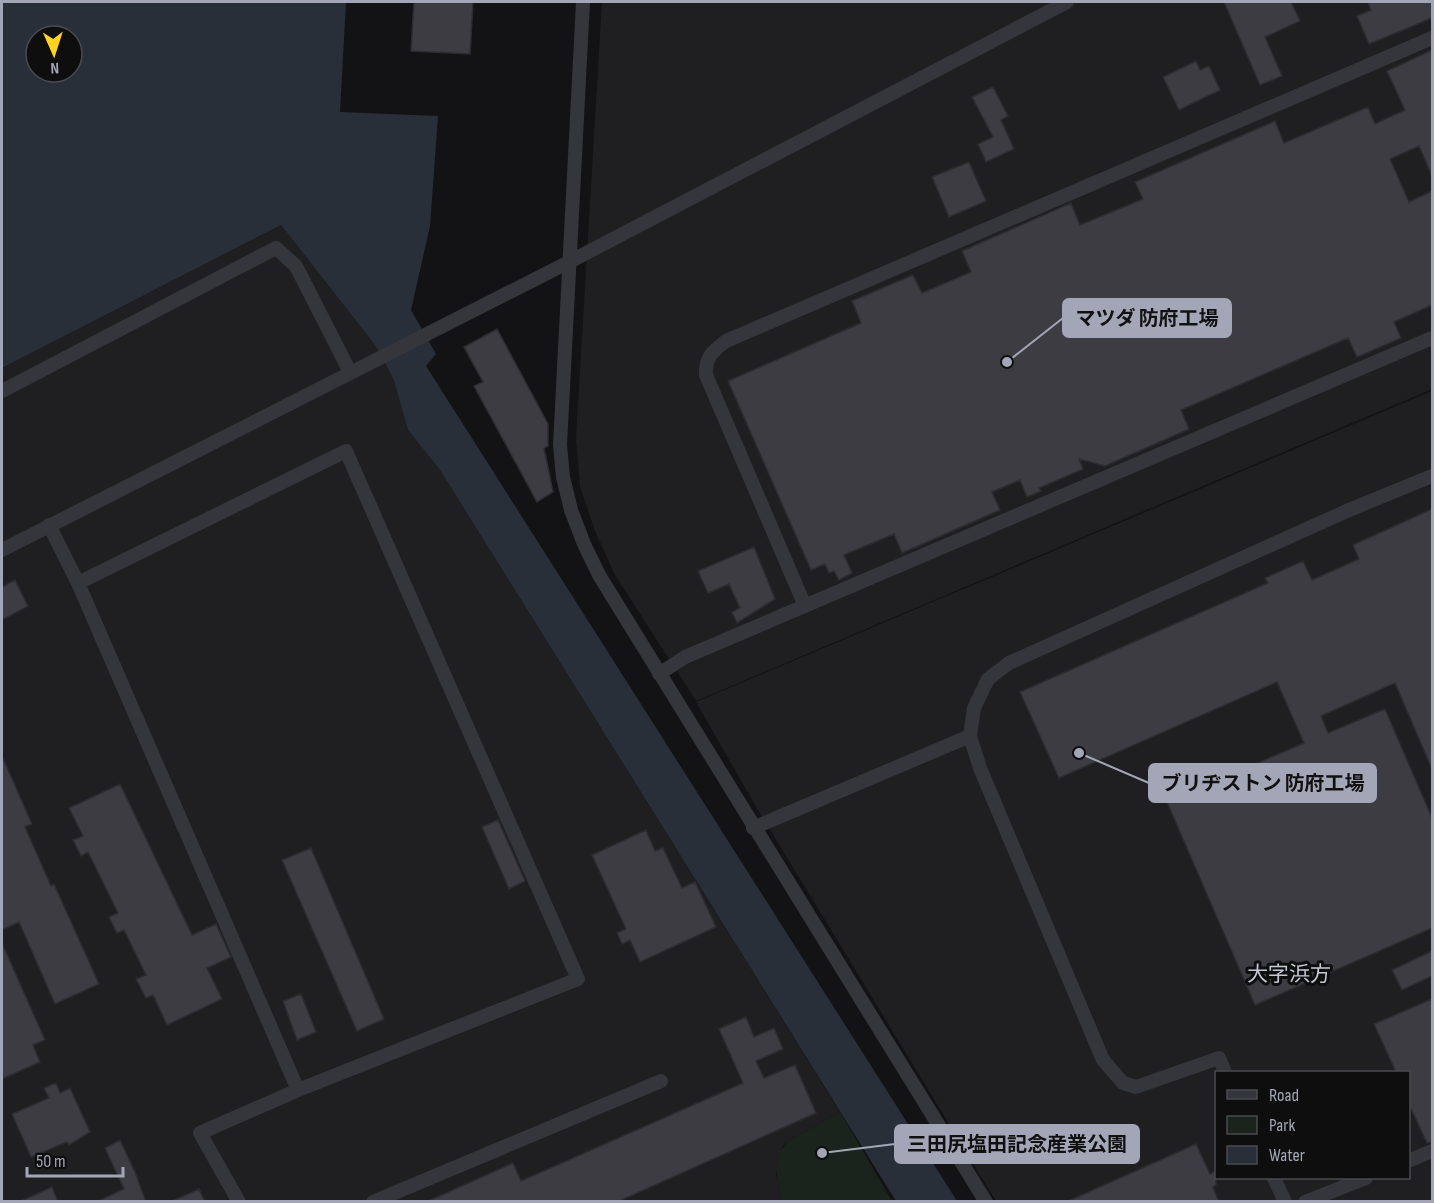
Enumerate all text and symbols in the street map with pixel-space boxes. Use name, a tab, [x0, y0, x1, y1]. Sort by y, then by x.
north arrow	[24, 24, 84, 84]
text: N	[50, 58, 59, 77]
callout: マツダ 防府工場	[1063, 299, 1231, 337]
text: マツダ 防府工場	[1075, 307, 1219, 331]
callout: ブリヂストン 防府工場	[1149, 764, 1376, 802]
text: ブリヂストン 防府工場	[1161, 772, 1365, 796]
district label: 大字浜方	[1247, 962, 1331, 987]
legend	[1215, 1071, 1410, 1179]
text: Road	[1269, 1085, 1299, 1106]
text: Park	[1269, 1115, 1295, 1136]
callout: 三田尻塩田記念産業公園	[895, 1125, 1139, 1163]
text: 三田尻塩田記念産業公園	[907, 1133, 1127, 1157]
scale bar	[27, 1140, 123, 1178]
text: Water	[1269, 1145, 1305, 1166]
text: 50 m	[36, 1151, 66, 1172]

